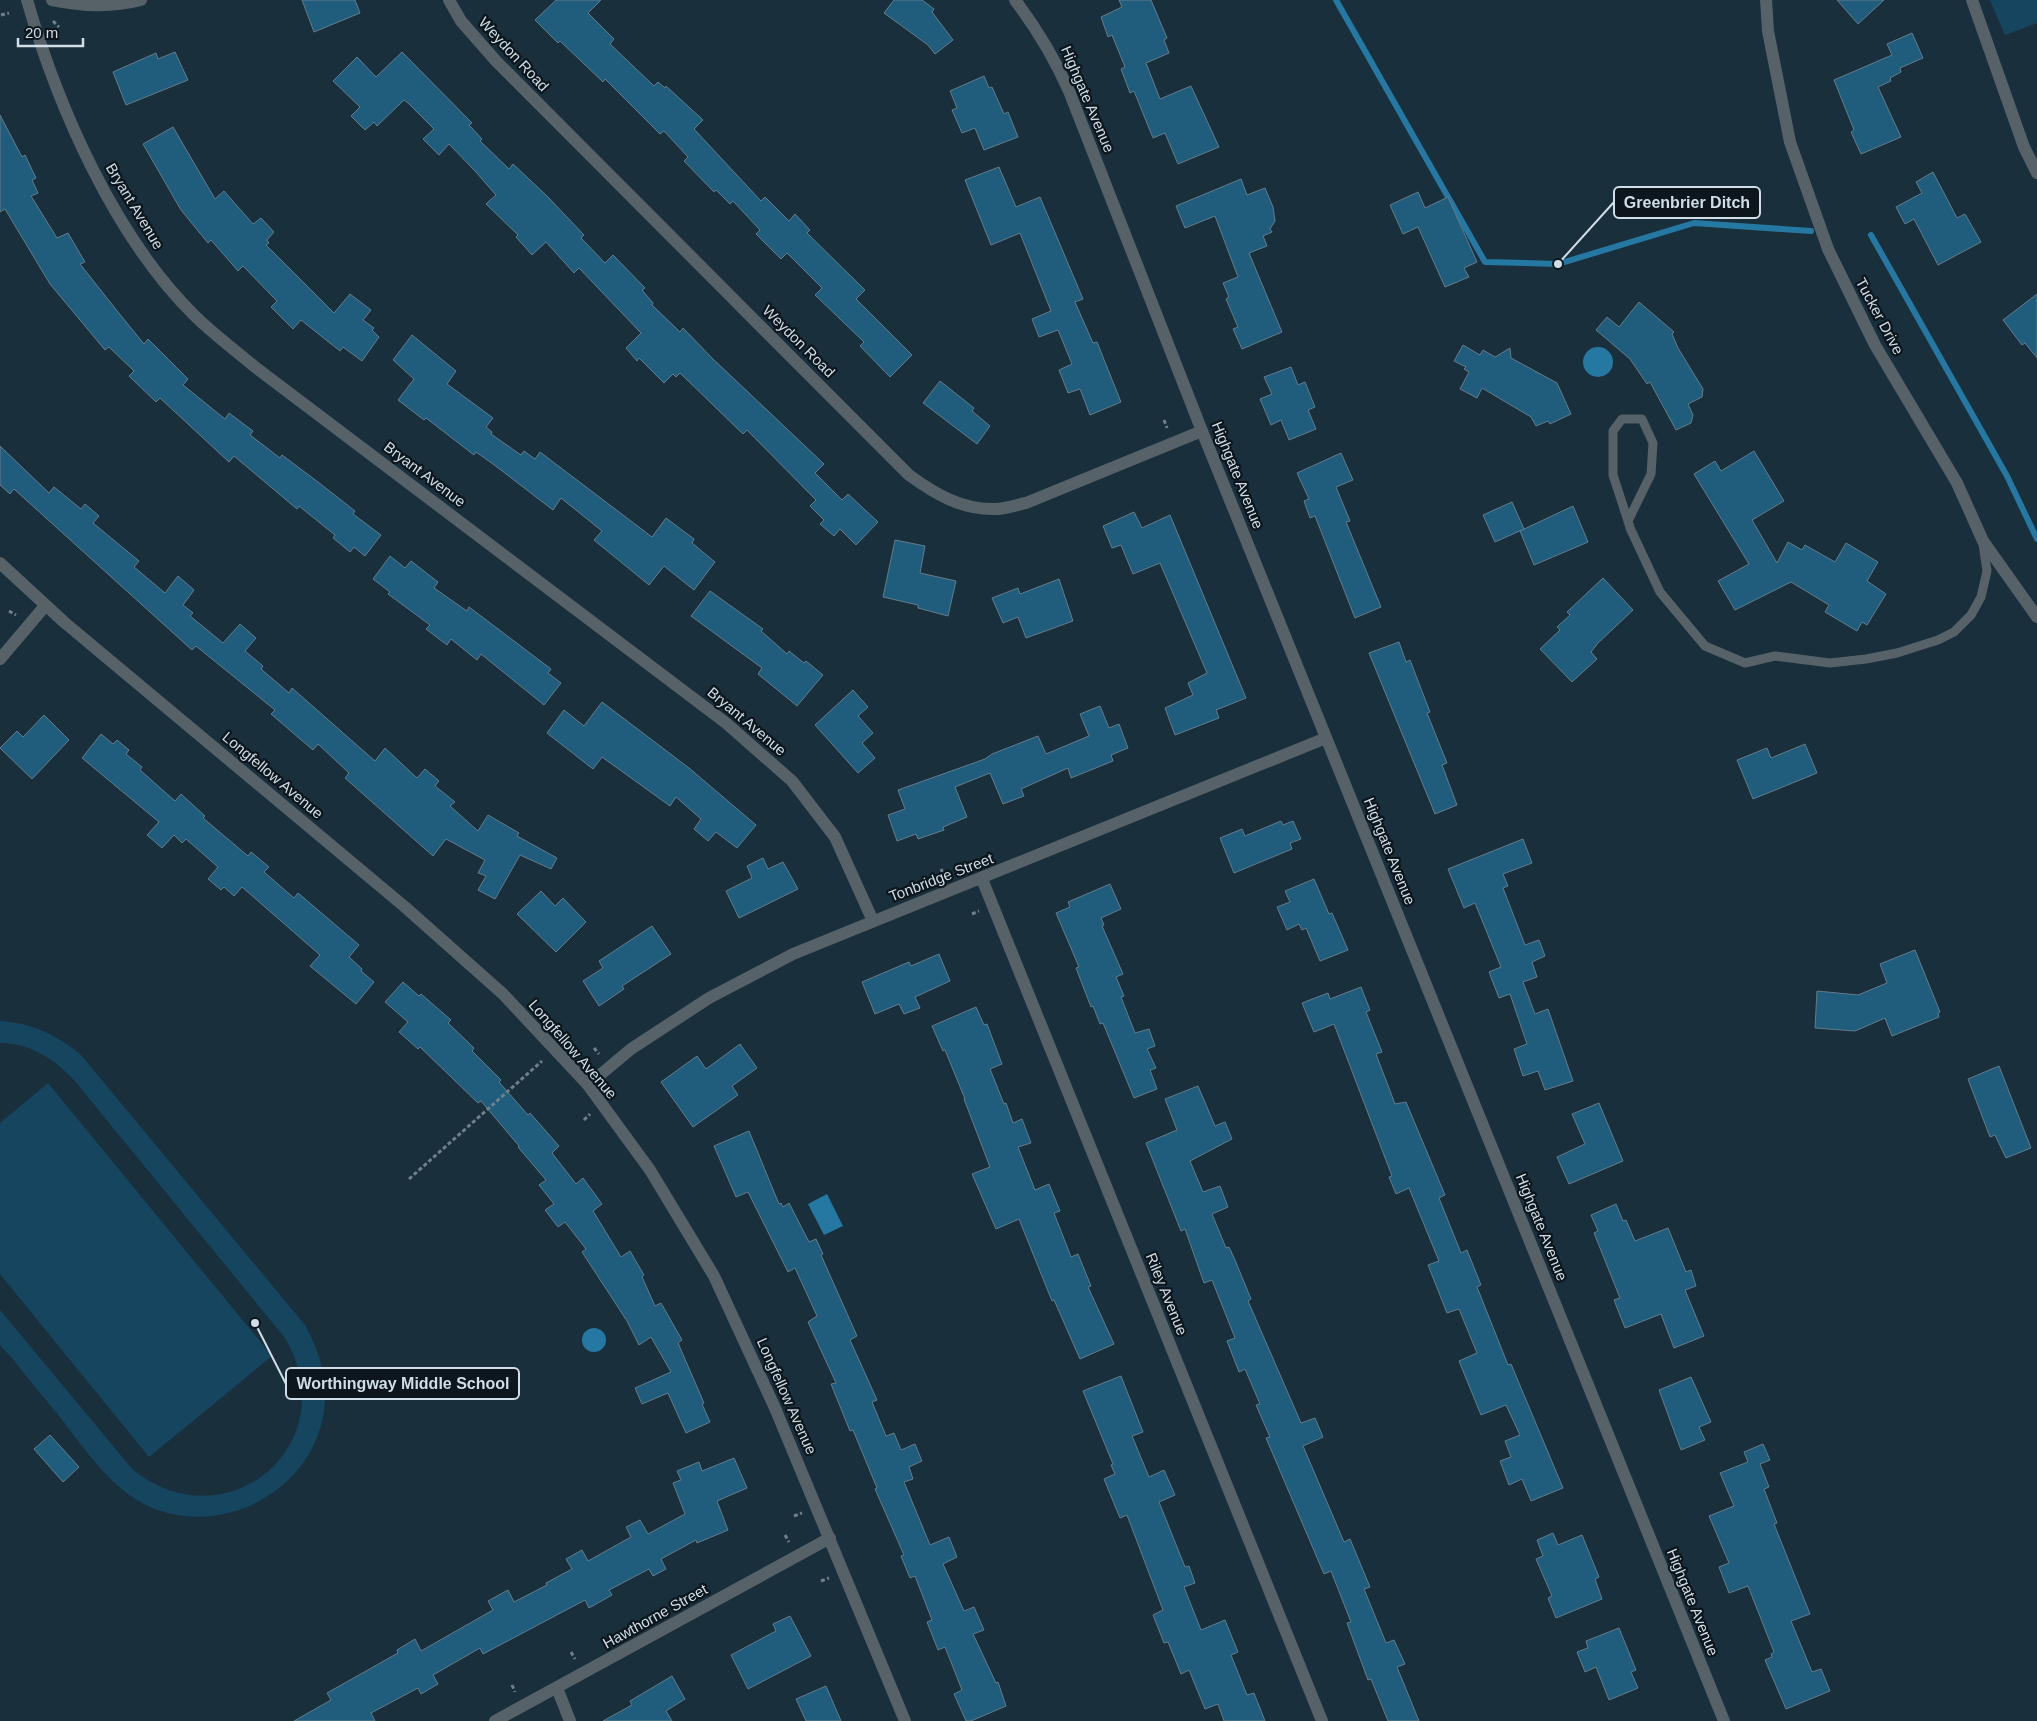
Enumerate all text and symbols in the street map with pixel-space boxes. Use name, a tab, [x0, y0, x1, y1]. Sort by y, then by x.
street label: Weydon Road	[475, 14, 553, 94]
scale bar	[18, 15, 82, 47]
text: 20 m	[25, 24, 58, 41]
street label: Highgate Avenue	[1058, 43, 1118, 155]
street label: Bryant Avenue	[103, 160, 167, 252]
callout: Greenbrier Ditch	[1614, 187, 1760, 218]
text: Greenbrier Ditch	[1624, 194, 1750, 211]
street label: Tucker Drive	[1853, 275, 1907, 357]
street label: Weydon Road	[759, 301, 839, 381]
street label: Highgate Avenue	[1209, 419, 1267, 531]
street label: Bryant Avenue	[381, 438, 469, 510]
street label: Bryant Avenue	[704, 683, 790, 759]
street label: Longfellow Avenue	[219, 728, 327, 822]
street label: Highgate Avenue	[1361, 795, 1419, 907]
street label: Tonbridge Street	[887, 849, 996, 905]
street label: Longfellow Avenue	[525, 996, 621, 1102]
street label: Highgate Avenue	[1513, 1171, 1571, 1283]
street label: Riley Avenue	[1143, 1250, 1191, 1338]
street label: Longfellow Avenue	[754, 1335, 820, 1457]
callout: Worthingway Middle School	[286, 1368, 519, 1399]
text: Worthingway Middle School	[296, 1375, 510, 1392]
street label: Highgate Avenue	[1664, 1546, 1722, 1658]
street label: Hawthorne Street	[600, 1580, 711, 1652]

